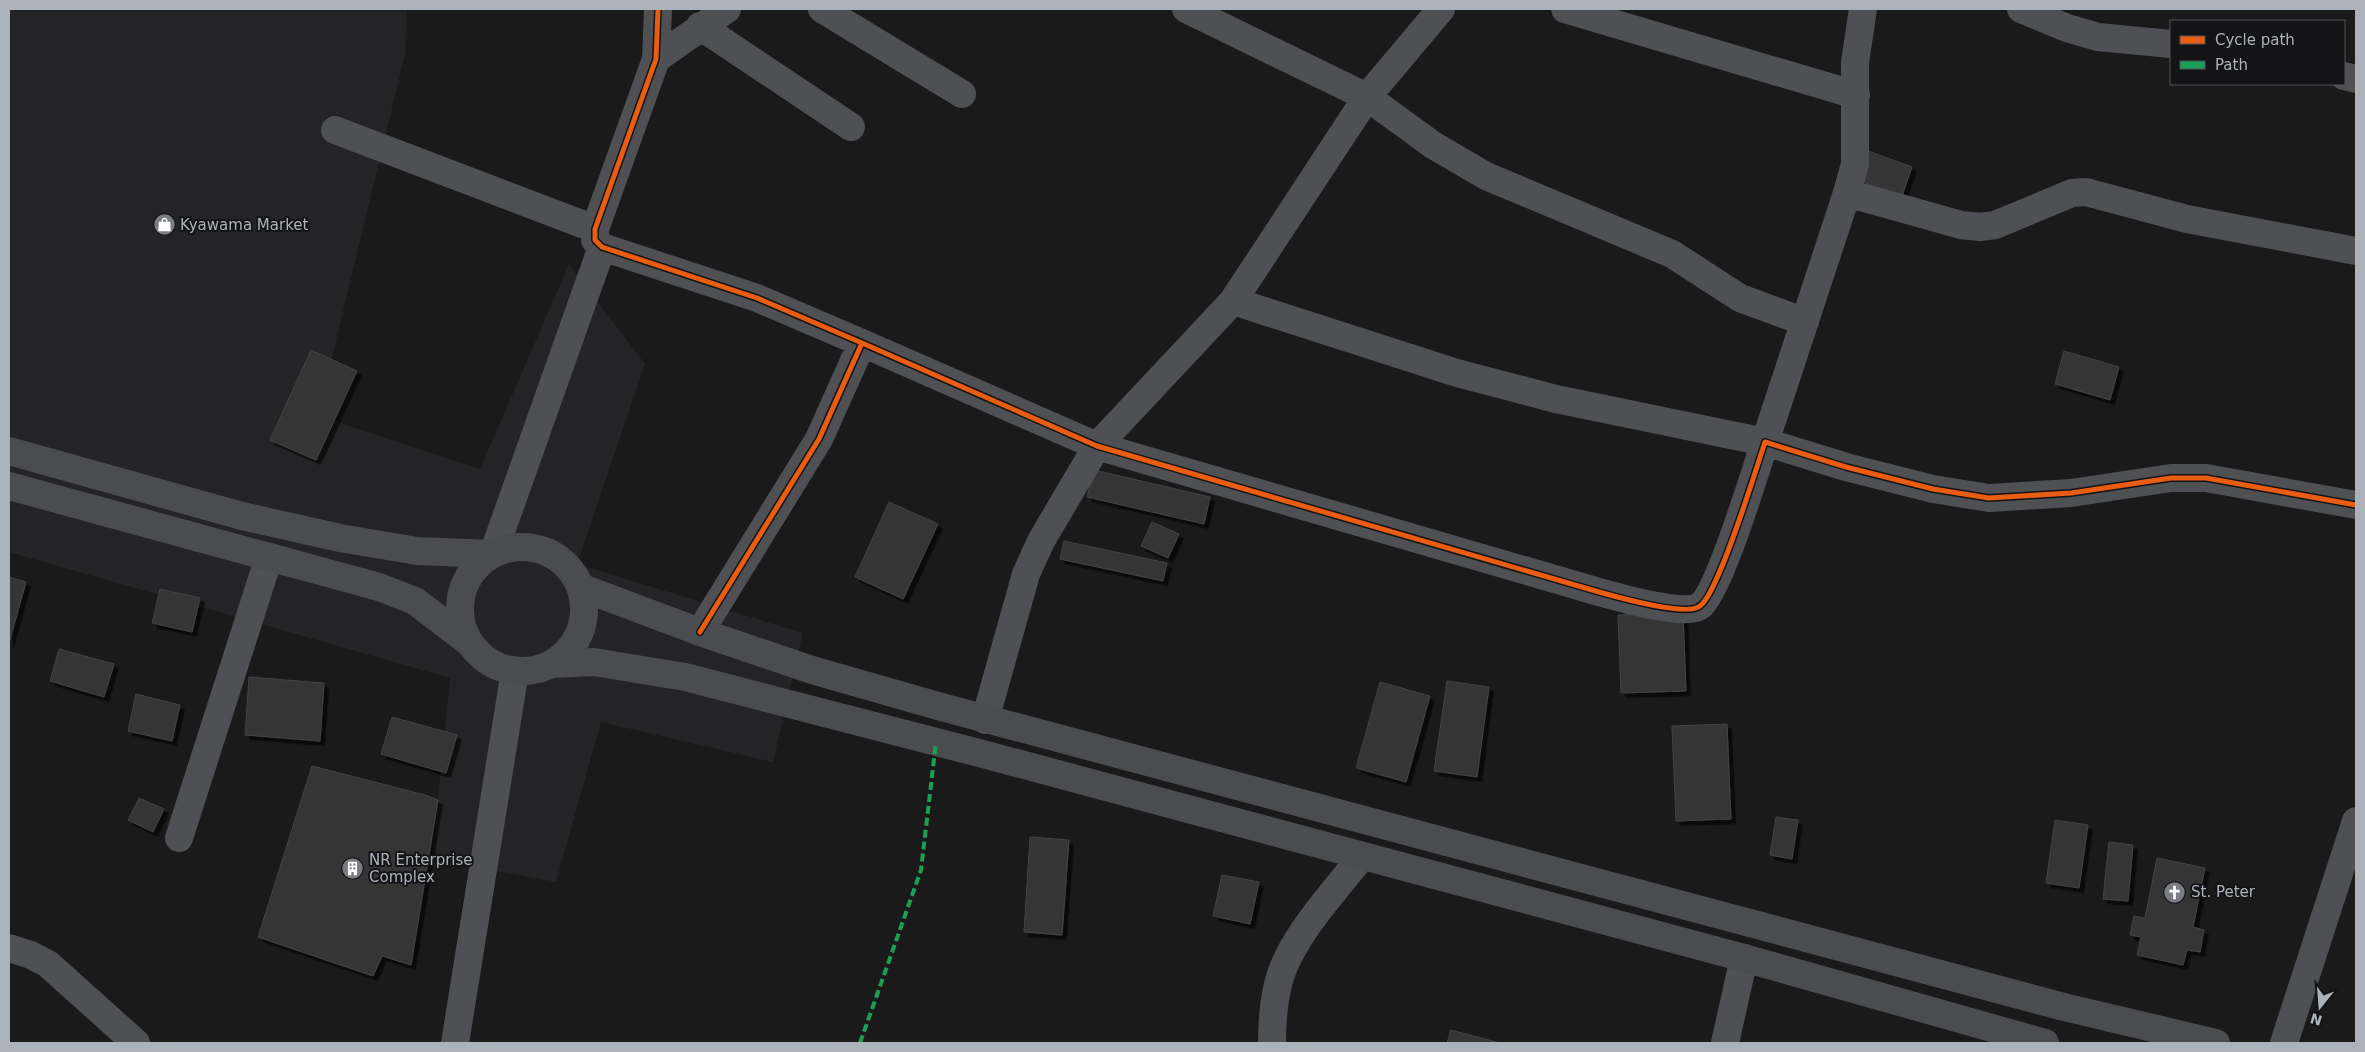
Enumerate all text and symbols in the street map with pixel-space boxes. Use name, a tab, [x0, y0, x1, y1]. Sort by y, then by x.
legend	[2170, 20, 2345, 85]
text: Cycle path	[2215, 31, 2295, 49]
text: Path	[2215, 56, 2248, 74]
shop icon: Kyawama Market	[152, 213, 176, 237]
place label: Kyawama Market	[180, 216, 309, 234]
place label: NR Enterprise Complex	[369, 851, 473, 886]
building icon: NR Enterprise Complex	[341, 857, 365, 881]
church icon: St. Peter	[2163, 880, 2187, 904]
place label: St. Peter	[2191, 883, 2256, 901]
north arrow	[2295, 982, 2345, 1032]
text: N	[2308, 1010, 2324, 1029]

